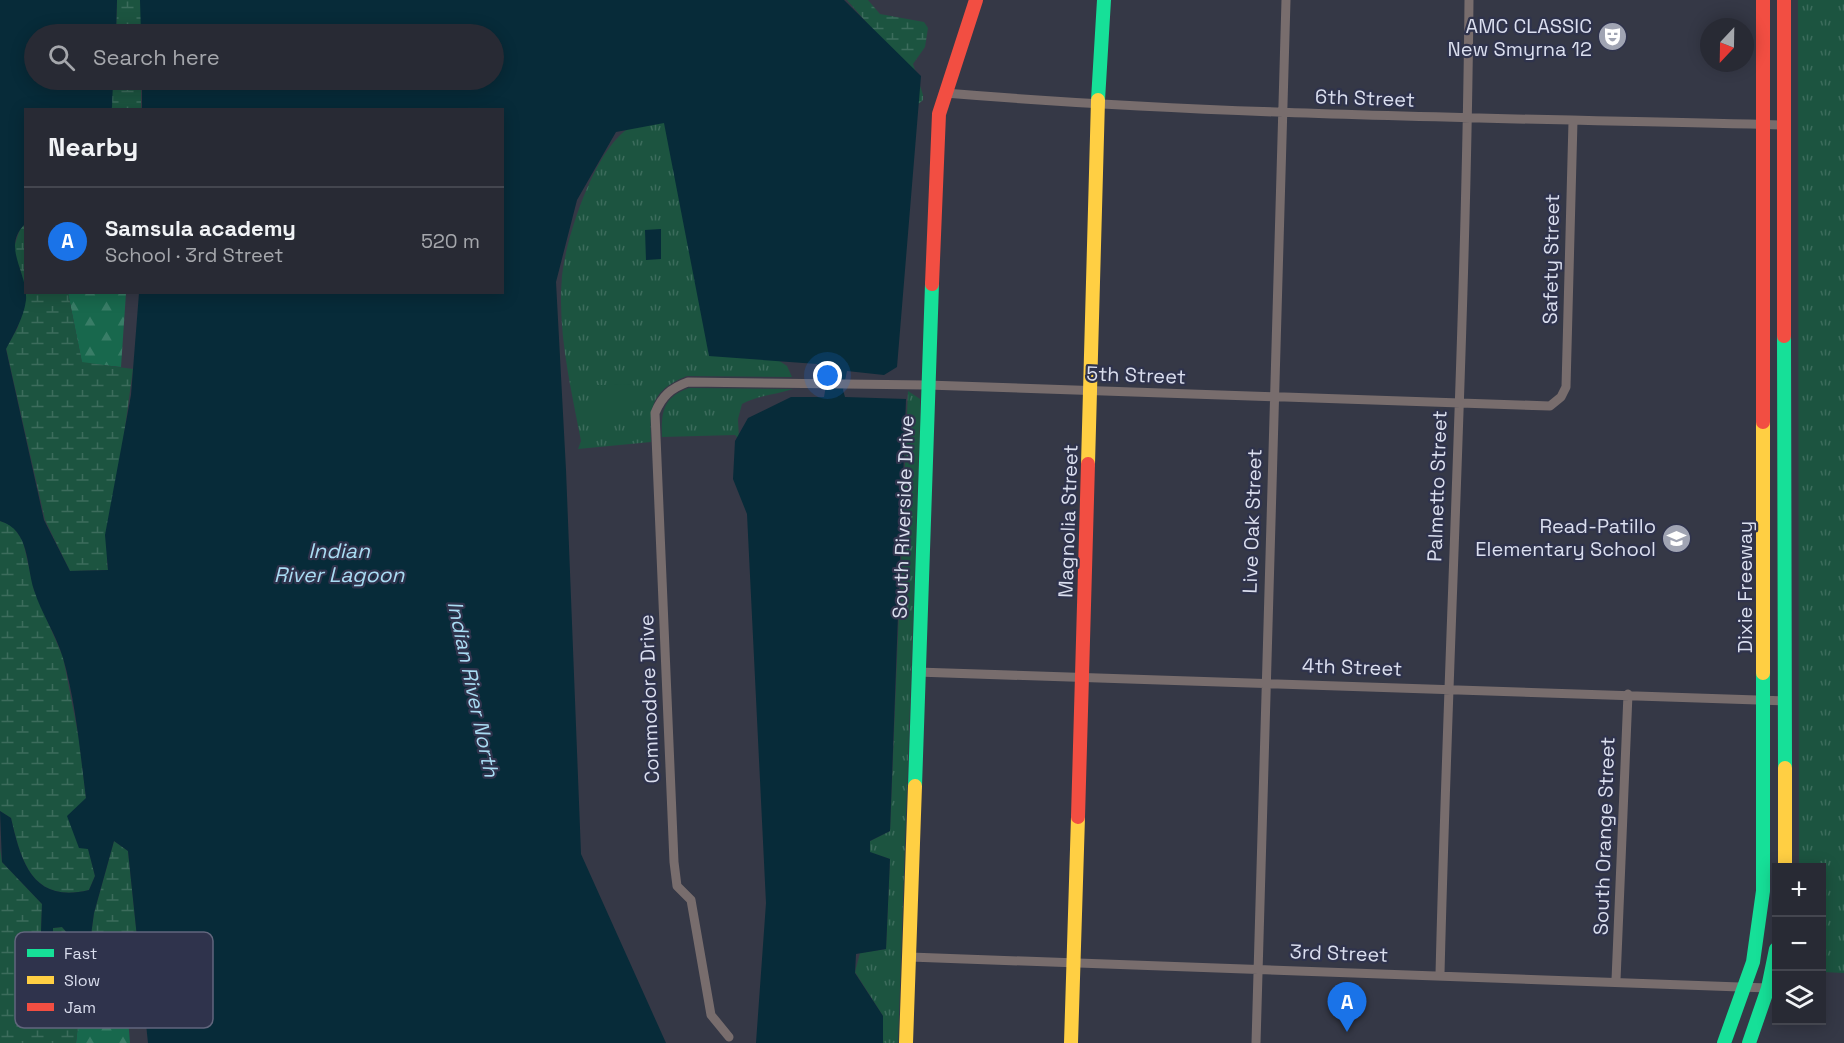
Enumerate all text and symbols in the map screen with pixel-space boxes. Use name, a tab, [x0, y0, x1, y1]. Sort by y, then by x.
place label: AMC CLASSIC New Smyrna 12	[1448, 13, 1592, 62]
north arrow	[1700, 18, 1754, 72]
theatre icon: AMC CLASSIC New Smyrna 12	[1597, 21, 1629, 53]
search box	[24, 24, 504, 90]
icon: search	[45, 41, 78, 74]
text: Search here	[93, 43, 220, 71]
street label: 6th Street	[1315, 83, 1415, 113]
text: Nearby	[48, 130, 138, 164]
street label: Safety Street	[1537, 193, 1565, 325]
text: Samsula academy	[105, 214, 296, 242]
text: A	[61, 228, 74, 254]
text: 520 m	[421, 228, 480, 254]
text: School · 3rd Street	[105, 242, 284, 268]
street label: 5th Street	[1086, 360, 1186, 390]
your location	[813, 361, 842, 390]
street label: Palmetto Street	[1421, 410, 1453, 562]
street label: South Riverside Drive	[886, 415, 920, 619]
street label: Magnolia Street	[1052, 444, 1084, 598]
street label: Live Oak Street	[1236, 448, 1268, 594]
place label: Read-Patillo Elementary School	[1475, 513, 1656, 562]
street label: Dixie Freeway	[1732, 521, 1758, 653]
school or university icon: Read-Patillo Elementary School	[1661, 522, 1693, 554]
water label: Indian River Lagoon	[274, 537, 405, 588]
water label: Indian River North	[442, 598, 506, 781]
street label: Commodore Drive	[633, 614, 665, 784]
street label: 4th Street	[1301, 652, 1403, 682]
street label: South Orange Street	[1588, 736, 1620, 936]
map controls	[1772, 863, 1826, 1025]
button: +	[1772, 863, 1826, 917]
button: −	[1772, 917, 1826, 971]
legend	[15, 932, 213, 1028]
street label: 3rd Street	[1289, 938, 1389, 968]
text: Fast	[64, 943, 97, 964]
text: Slow	[64, 970, 100, 991]
button: layers	[1772, 971, 1826, 1025]
pin: A	[1328, 982, 1366, 1032]
text: Jam	[64, 997, 96, 1018]

